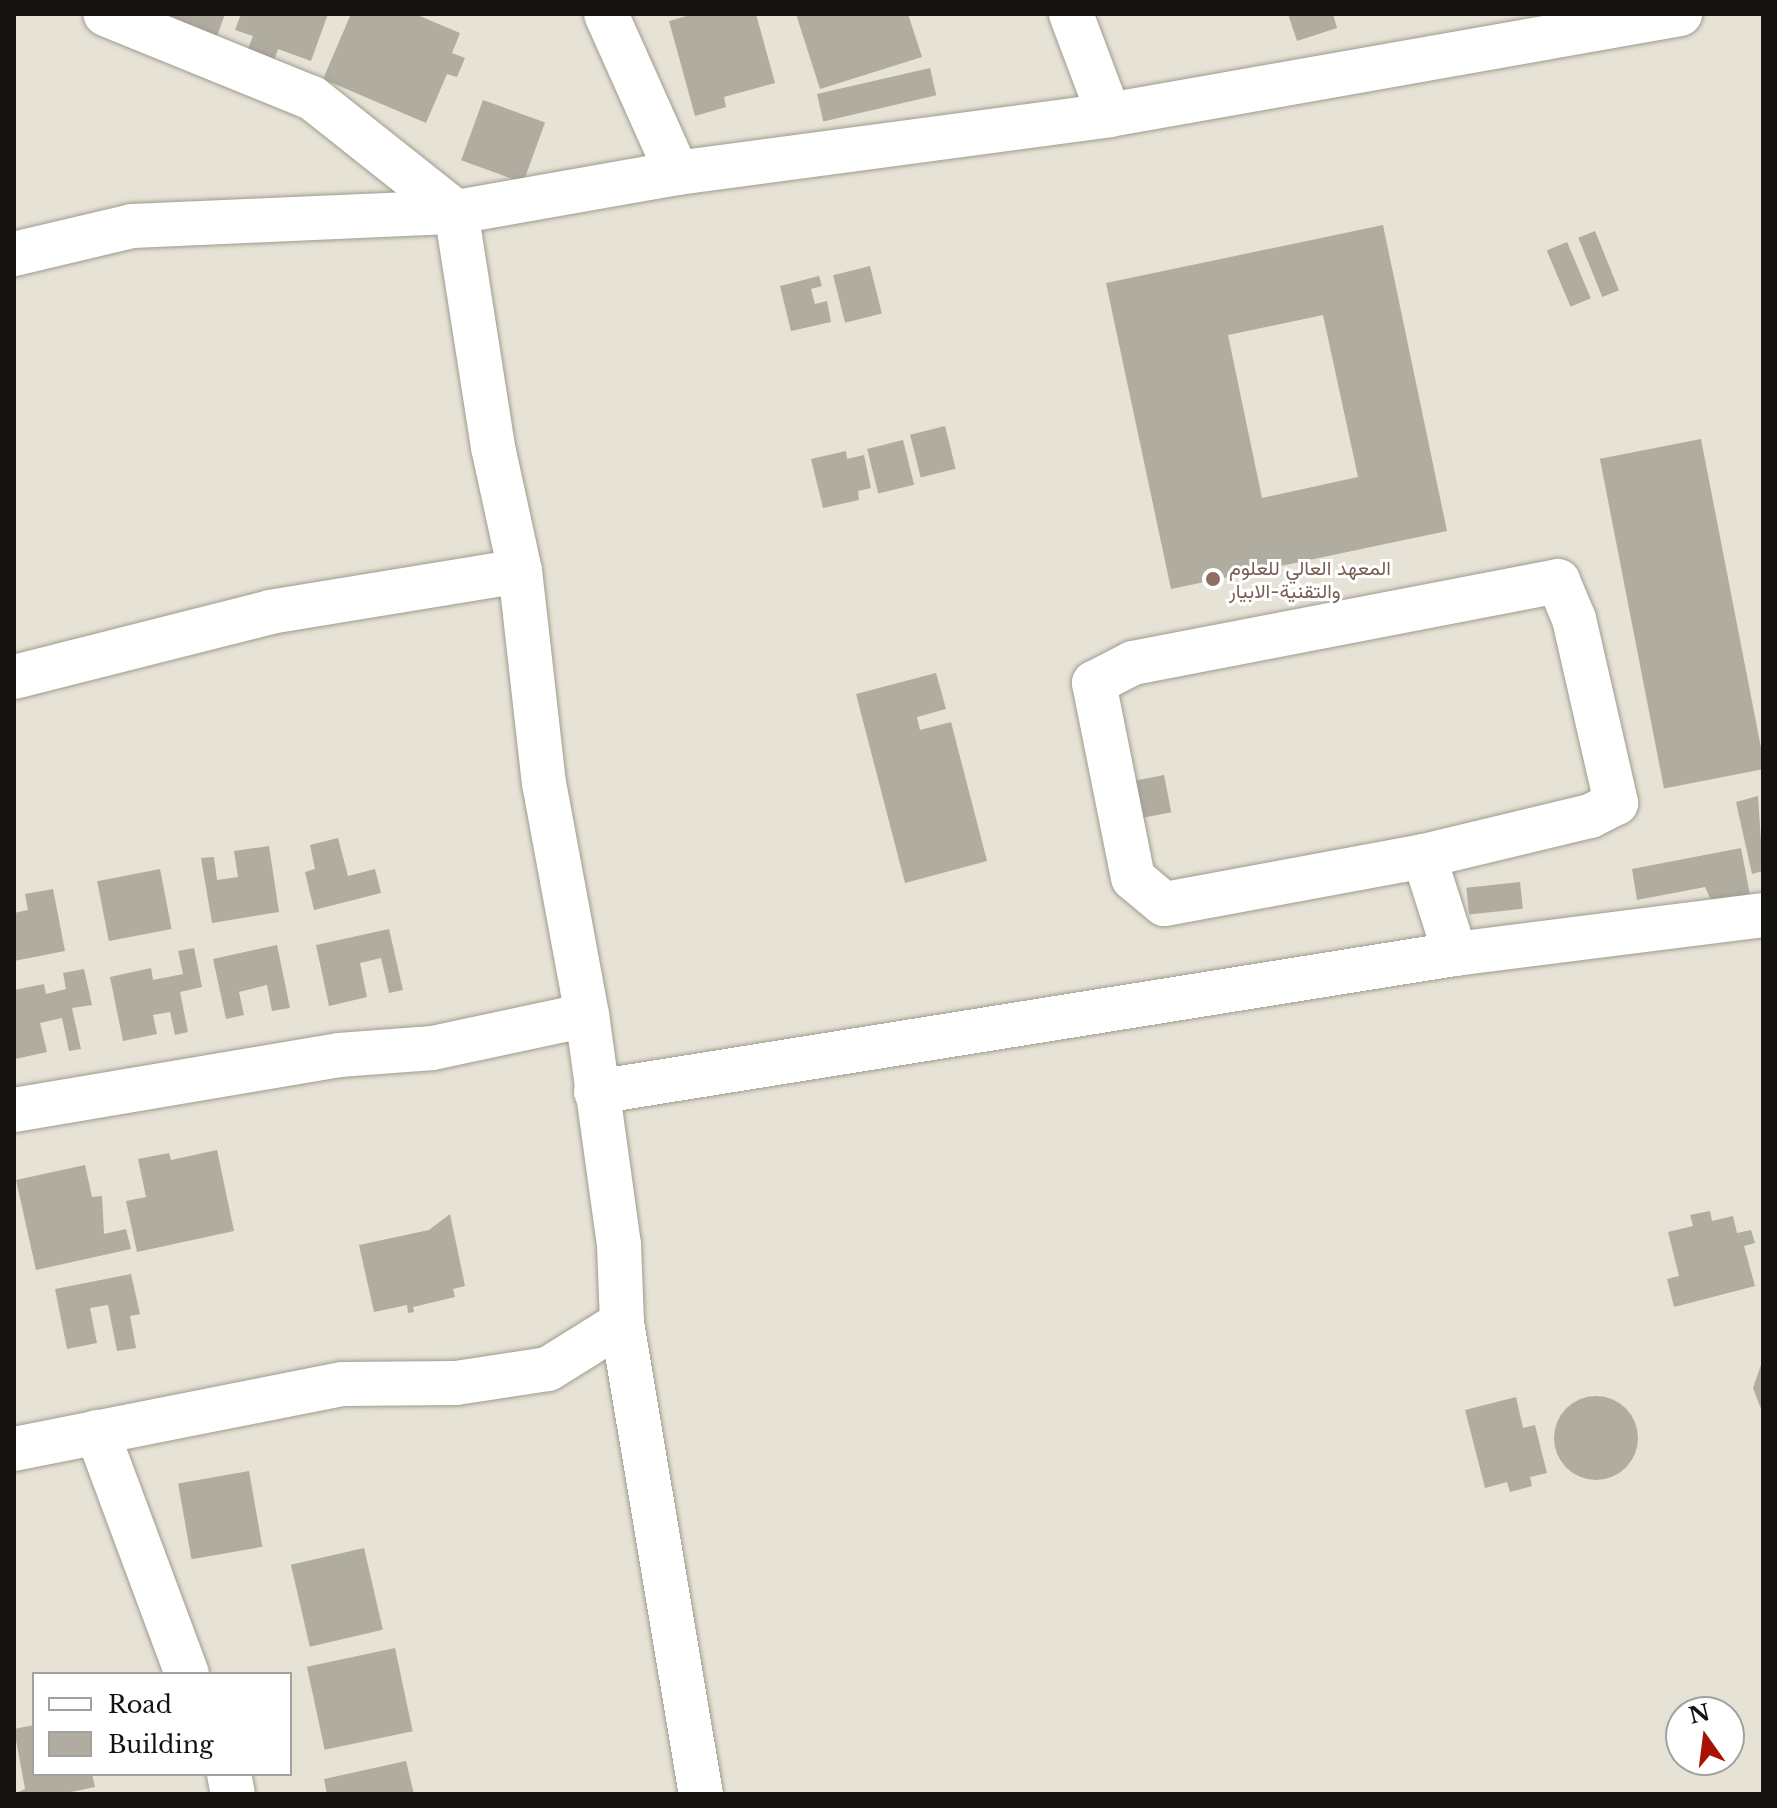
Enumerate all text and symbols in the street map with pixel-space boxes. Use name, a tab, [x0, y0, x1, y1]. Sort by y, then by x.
place label: المعهد العالي للعلوم والتقنية-الابيار	[1229, 556, 1391, 603]
marker: المعهد العالي للعلوم والتقنية-الابيار	[1204, 570, 1222, 588]
legend	[32, 1672, 292, 1776]
text: Road	[108, 1690, 172, 1719]
north arrow	[1665, 1696, 1745, 1776]
text: N	[1686, 1699, 1713, 1730]
text: Building	[108, 1730, 214, 1759]

